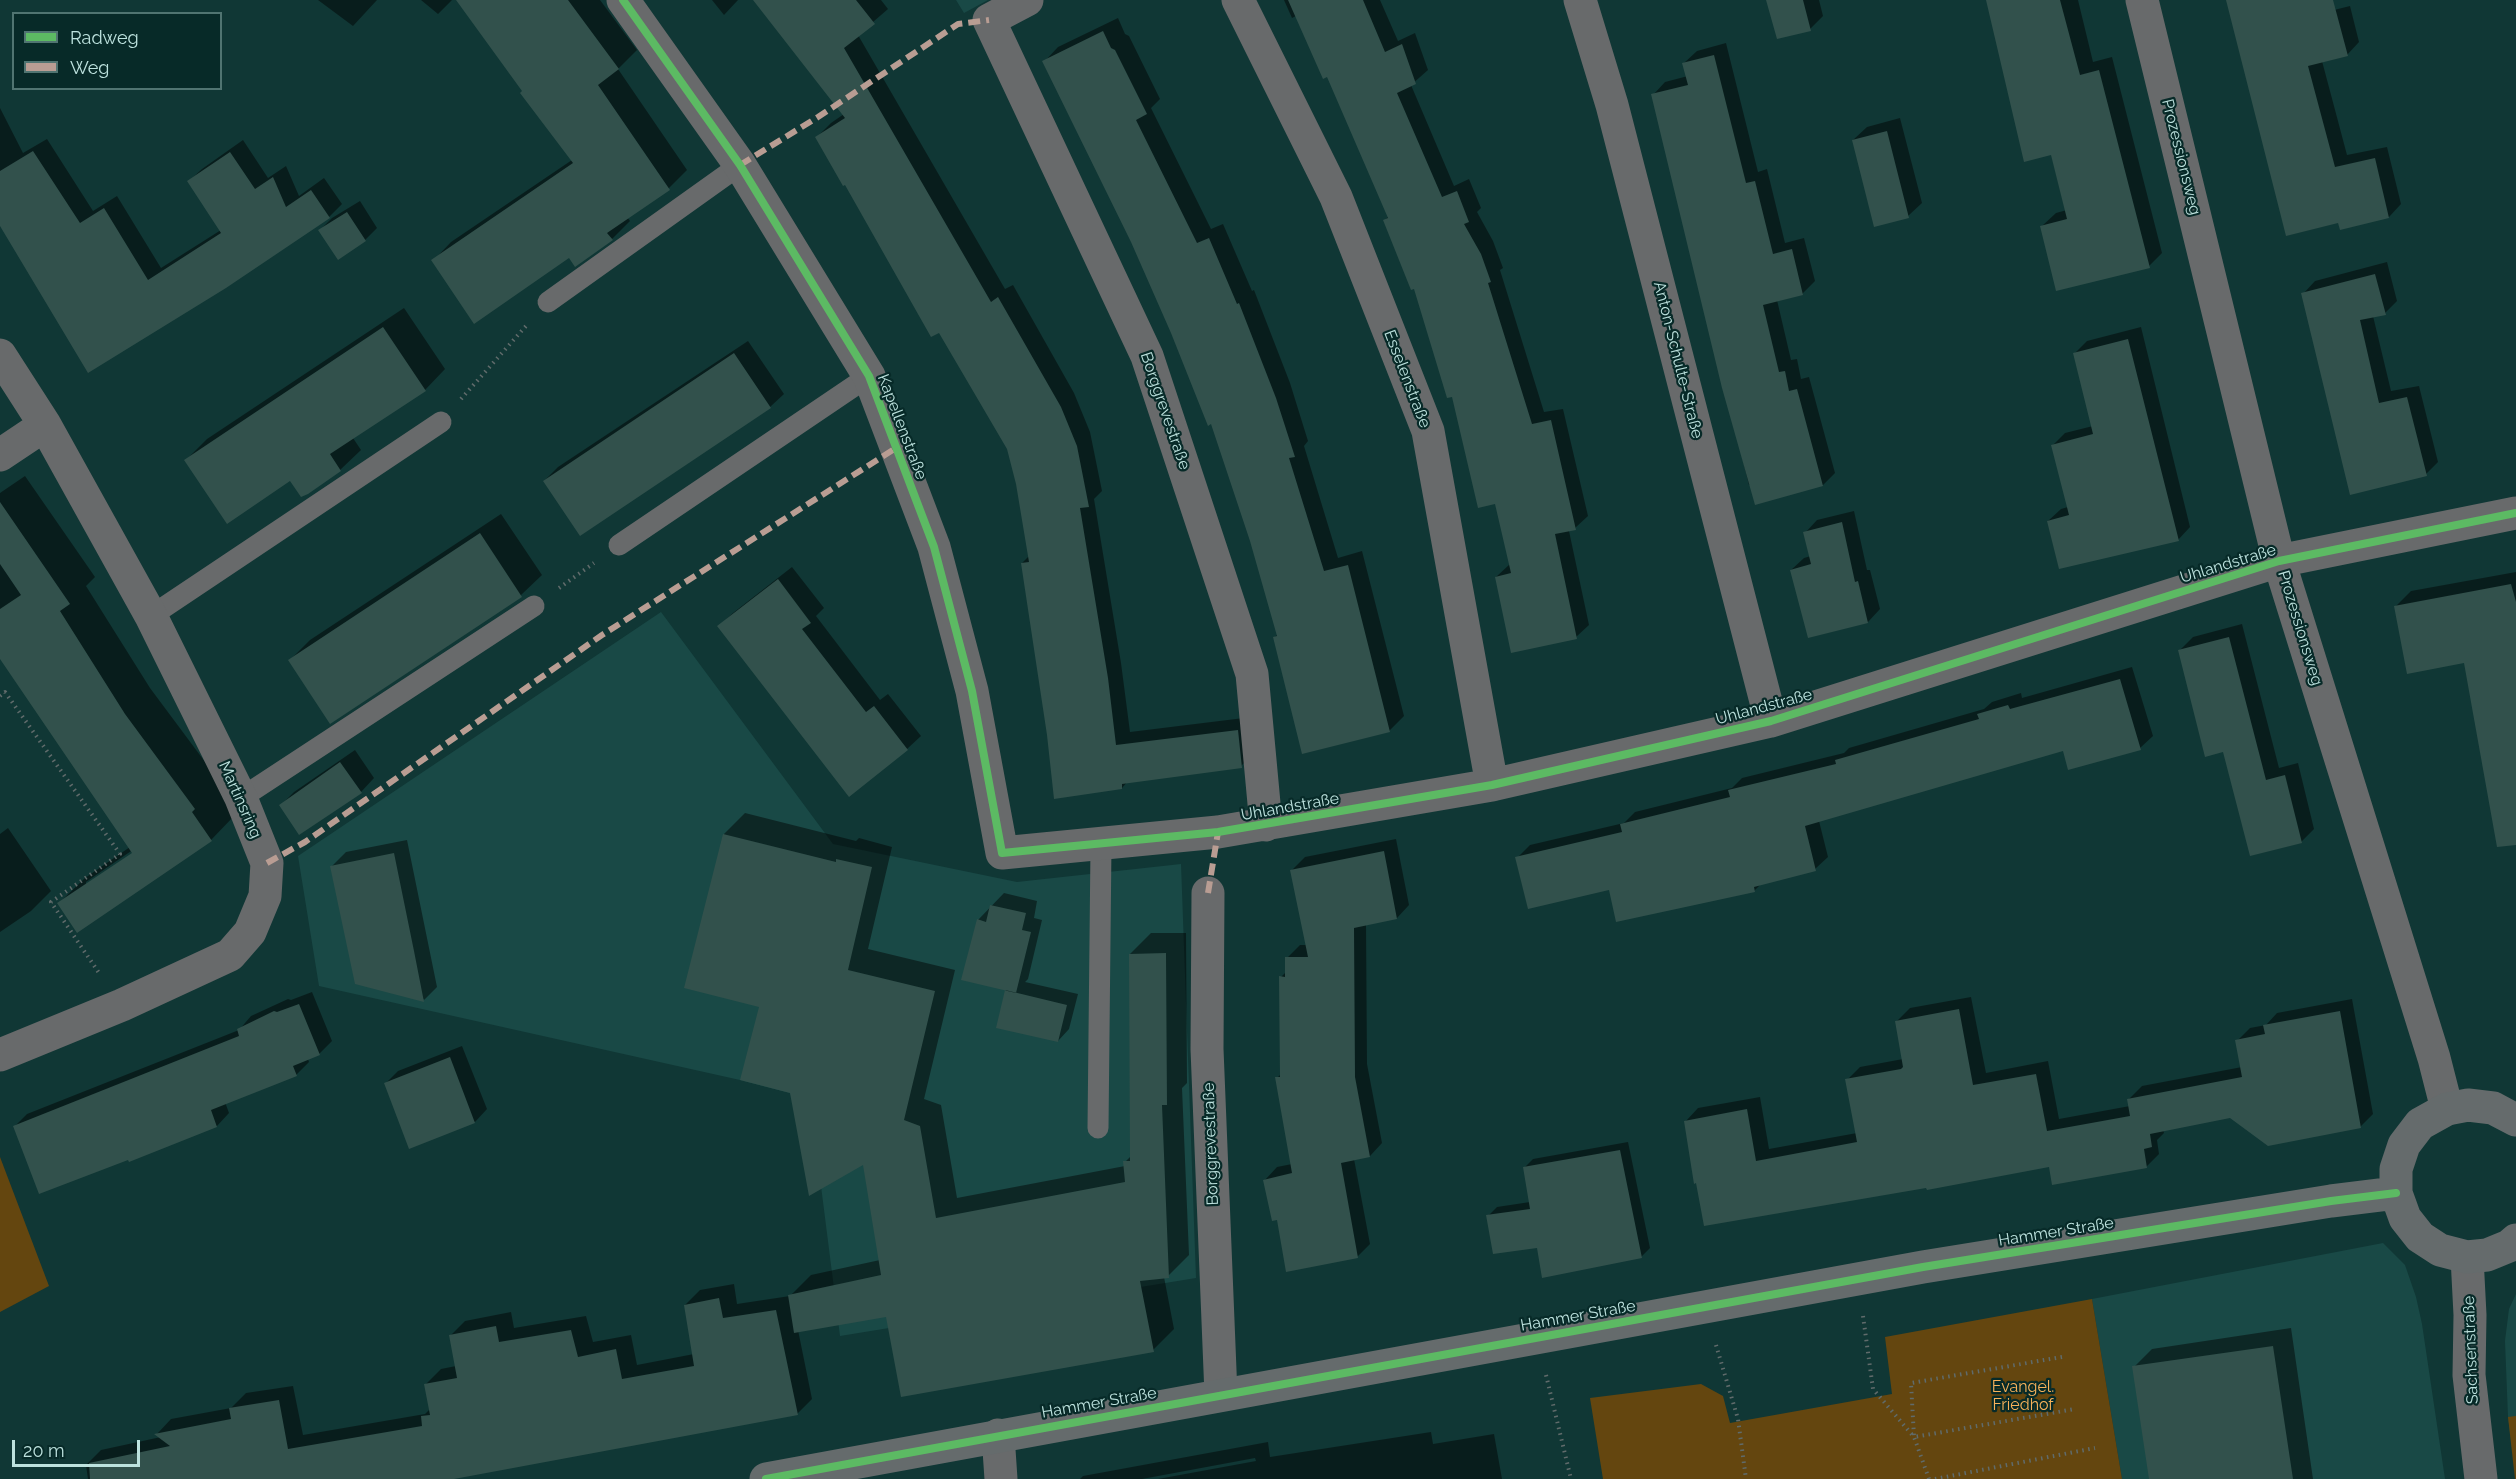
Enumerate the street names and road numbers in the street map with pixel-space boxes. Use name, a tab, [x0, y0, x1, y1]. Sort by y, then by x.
street label: Prozessionsweg	[2157, 97, 2205, 217]
street label: Anton-Schulte-Straße	[1649, 279, 1707, 441]
street label: Esselenstraße	[1380, 327, 1434, 431]
street label: Borggrevestraße	[1136, 350, 1194, 472]
street label: Kapellenstraße	[873, 372, 931, 482]
street label: Uhlandstraße	[2178, 540, 2278, 588]
street label: Prozessionsweg	[2273, 568, 2327, 688]
street label: Uhlandstraße	[1714, 685, 1814, 729]
street label: Martinsring	[214, 758, 266, 842]
street label: Uhlandstraße	[1239, 789, 1341, 825]
street label: Borggrevestraße	[1199, 1082, 1223, 1206]
street label: Hammer Straße	[1997, 1213, 2115, 1251]
street label: Sachsenstraße	[2460, 1295, 2482, 1405]
street label: Hammer Straße	[1519, 1296, 1637, 1336]
street label: Hammer Straße	[1040, 1383, 1158, 1423]

